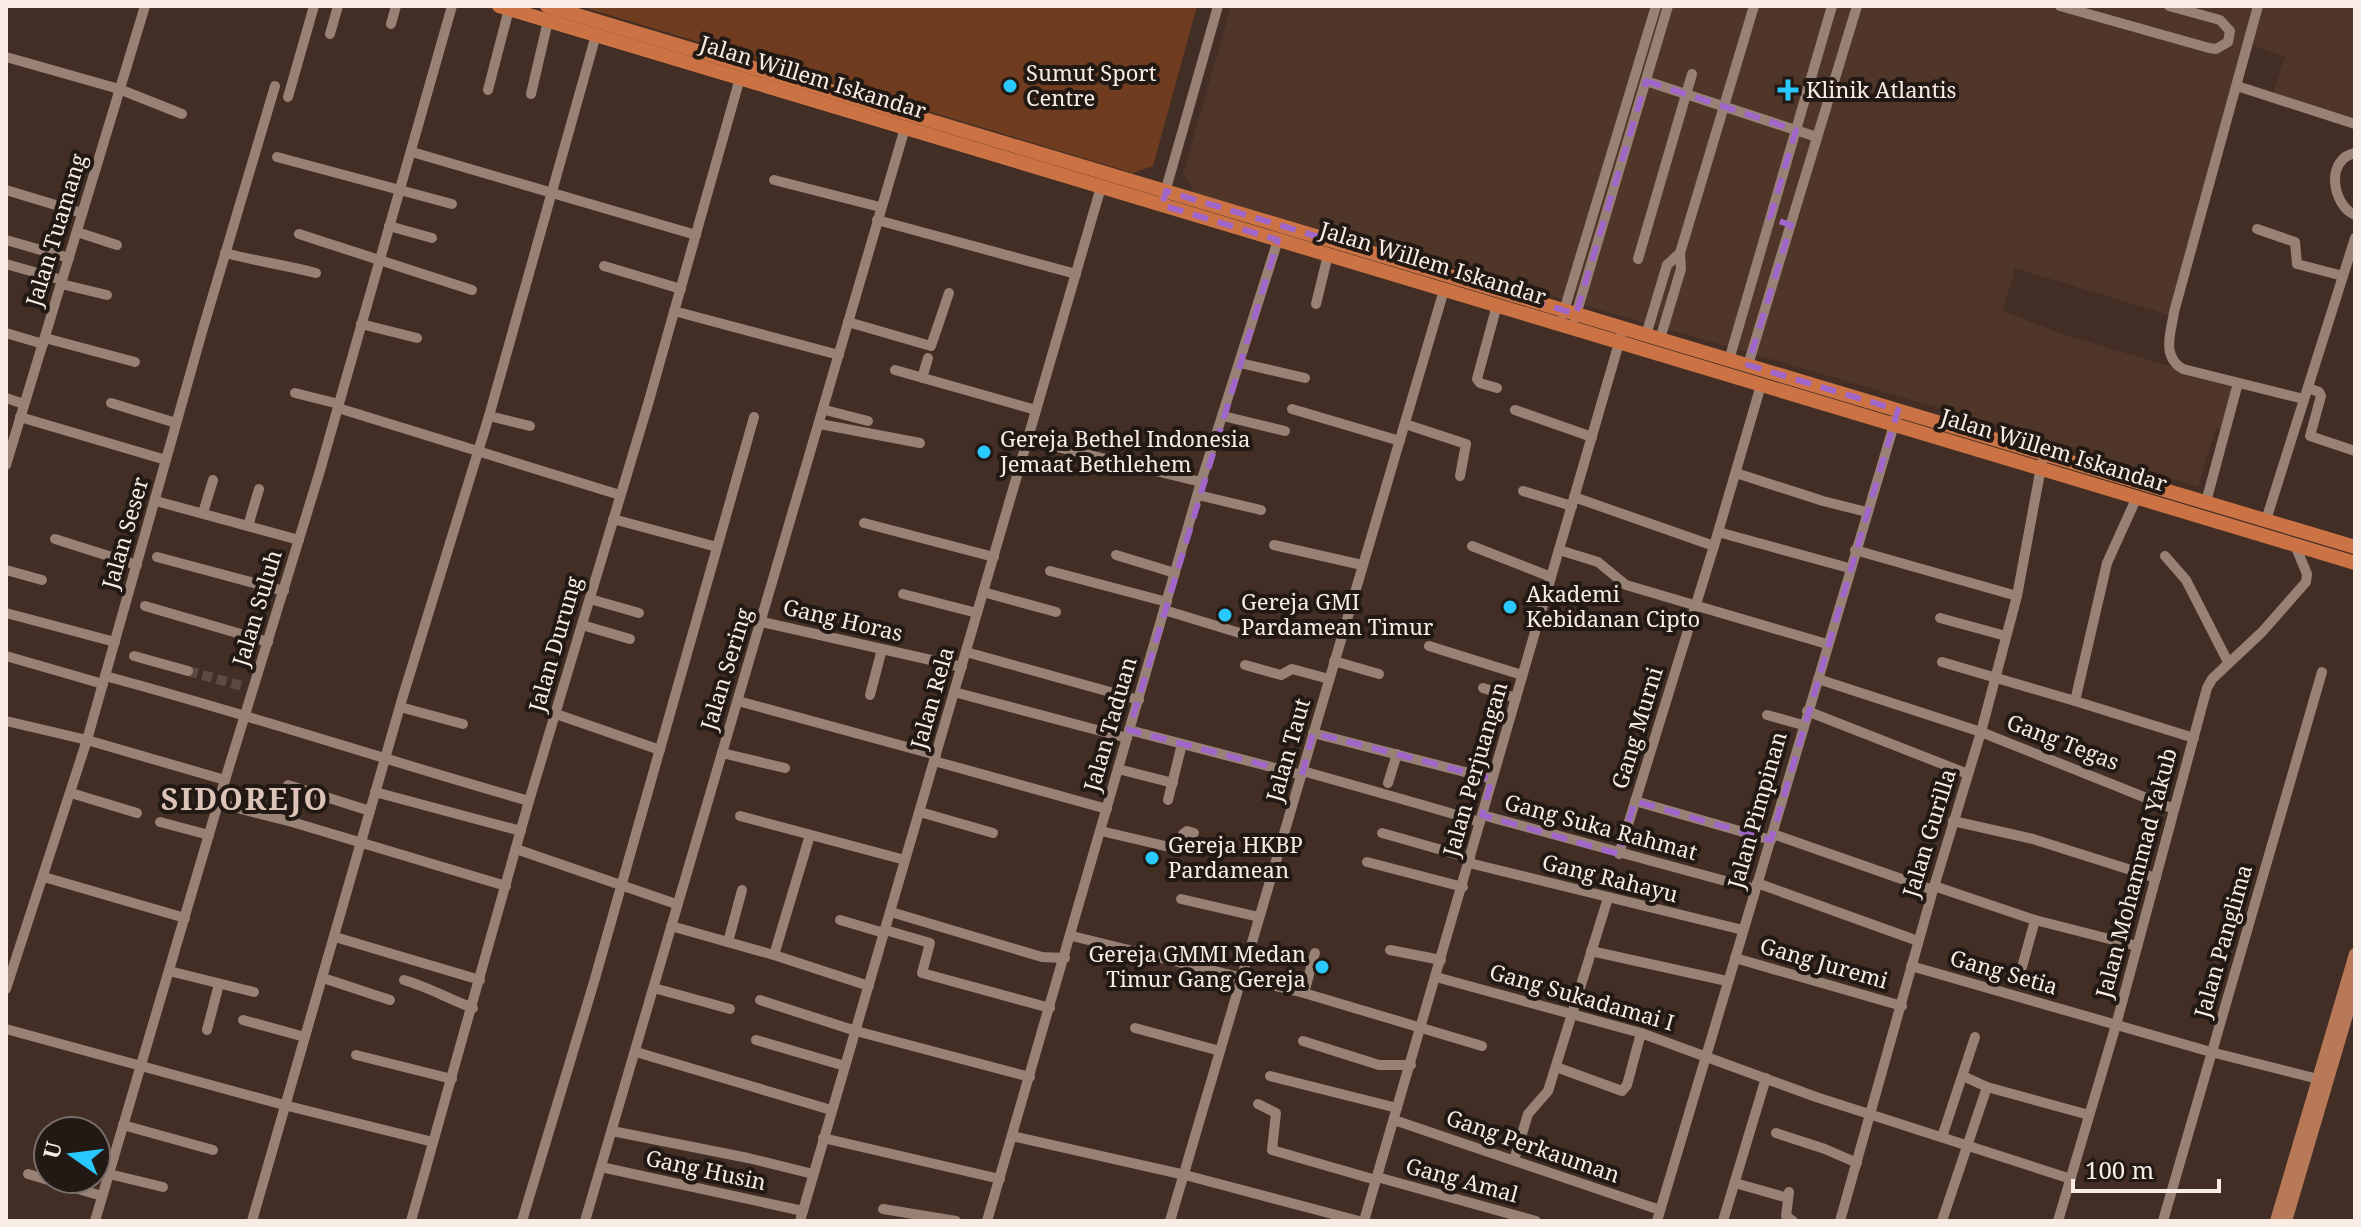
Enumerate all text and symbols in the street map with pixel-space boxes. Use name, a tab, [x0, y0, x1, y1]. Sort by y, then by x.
street label: Jalan Willem Iskandar	[696, 27, 931, 125]
place label: Sumut Sport Centre	[1026, 57, 1157, 112]
place label: Klinik Atlantis	[1806, 74, 1956, 104]
marker: Sumut Sport Centre	[1001, 77, 1019, 95]
marker: Klinik Atlantis	[1777, 79, 1799, 101]
street label: Jalan Tuamang	[17, 149, 93, 311]
street label: Jalan Willem Iskandar	[1316, 213, 1551, 311]
street label: Jalan Willem Iskandar	[1937, 400, 2172, 498]
place label: Gereja Bethel Indonesia Jemaat Bethlehem	[999, 423, 1250, 478]
marker: Gereja Bethel Indonesia Jemaat Bethlehem	[975, 443, 993, 461]
street label: Jalan Seser	[93, 473, 155, 593]
street label: Jalan Suluh	[224, 546, 288, 670]
street label: Jalan Durung	[520, 572, 588, 716]
place label: Akademi Kebidanan Cipto	[1526, 578, 1700, 633]
place label: Gereja GMI Pardamean Timur	[1241, 586, 1434, 641]
street label: Gang Horas	[780, 591, 906, 647]
marker: Akademi Kebidanan Cipto	[1501, 598, 1519, 616]
street label: Jalan Sering	[692, 604, 758, 735]
marker: Gereja GMI Pardamean Timur	[1216, 606, 1234, 624]
street label: Jalan Rela	[902, 643, 960, 753]
street label: Jalan Taduan	[1075, 653, 1143, 795]
street label: Gang Murni	[1603, 663, 1669, 792]
street label: Jalan Perjuangan	[1434, 678, 1513, 860]
street label: Jalan Taut	[1258, 694, 1316, 806]
street label: Gang Tegas	[2003, 706, 2124, 776]
street label: Jalan Pimpinan	[1719, 728, 1793, 893]
street label: Jalan Mohammad Yakub	[2087, 745, 2183, 1002]
street label: Jalan Gurilla	[1894, 765, 1962, 901]
district label: SIDOREJO	[161, 778, 329, 819]
street label: Gang Suka Rahmat	[1502, 786, 1701, 866]
place label: Gereja HKBP Pardamean	[1168, 829, 1303, 884]
street label: Gang Rahayu	[1539, 846, 1681, 908]
marker: Gereja HKBP Pardamean	[1143, 849, 1161, 867]
street label: Jalan Panglima	[2186, 861, 2258, 1022]
street label: Gang Juremi	[1757, 929, 1892, 995]
place label: Gereja GMMI Medan Timur Gang Gereja	[1088, 938, 1306, 993]
street label: Gang Setia	[1947, 941, 2062, 1001]
street label: Gang Sukadamai I	[1486, 955, 1678, 1037]
marker: Gereja GMMI Medan Timur Gang Gereja	[1313, 958, 1331, 976]
street label: Gang Perkauman	[1442, 1101, 1624, 1189]
north arrow	[32, 1115, 112, 1195]
text: U	[35, 1138, 68, 1162]
street label: Gang Husin	[643, 1142, 769, 1196]
scale bar	[2073, 1143, 2219, 1193]
street label: Gang Amal	[1403, 1150, 1522, 1208]
text: 100 m	[2085, 1153, 2154, 1186]

